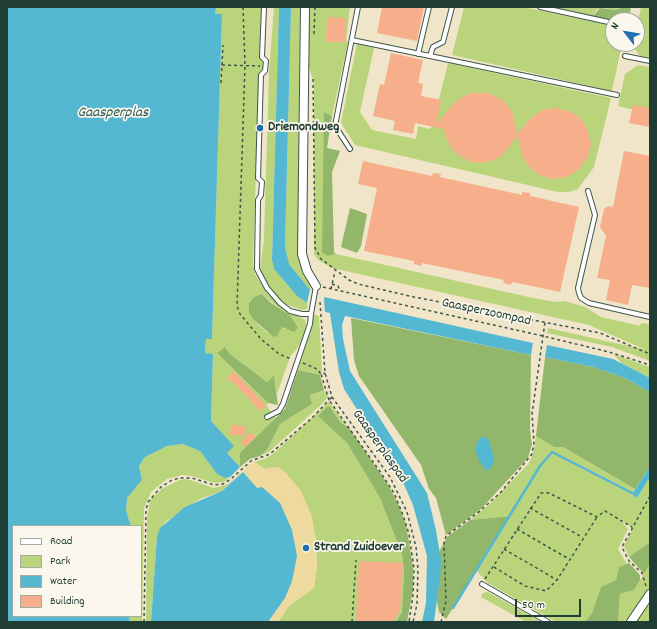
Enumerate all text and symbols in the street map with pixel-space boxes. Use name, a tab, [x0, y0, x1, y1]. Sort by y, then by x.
north arrow	[605, 12, 645, 52]
text: N	[607, 20, 624, 33]
water label: Gaasperplas	[78, 105, 148, 123]
place label: Driemondweg	[268, 120, 339, 136]
marker: Driemondweg	[255, 123, 265, 133]
street label: Gaasperzoompad	[440, 295, 532, 331]
street label: Gaasperplaspad	[348, 407, 410, 487]
legend	[12, 525, 142, 617]
text: Road	[50, 533, 72, 550]
place label: Strand Zuidoever	[314, 540, 404, 556]
marker: Strand Zuidoever	[301, 543, 311, 553]
text: Park	[50, 553, 70, 570]
text: Water	[50, 573, 77, 590]
scale bar	[517, 591, 583, 617]
text: Building	[50, 593, 85, 610]
text: 50 m	[522, 597, 545, 614]

